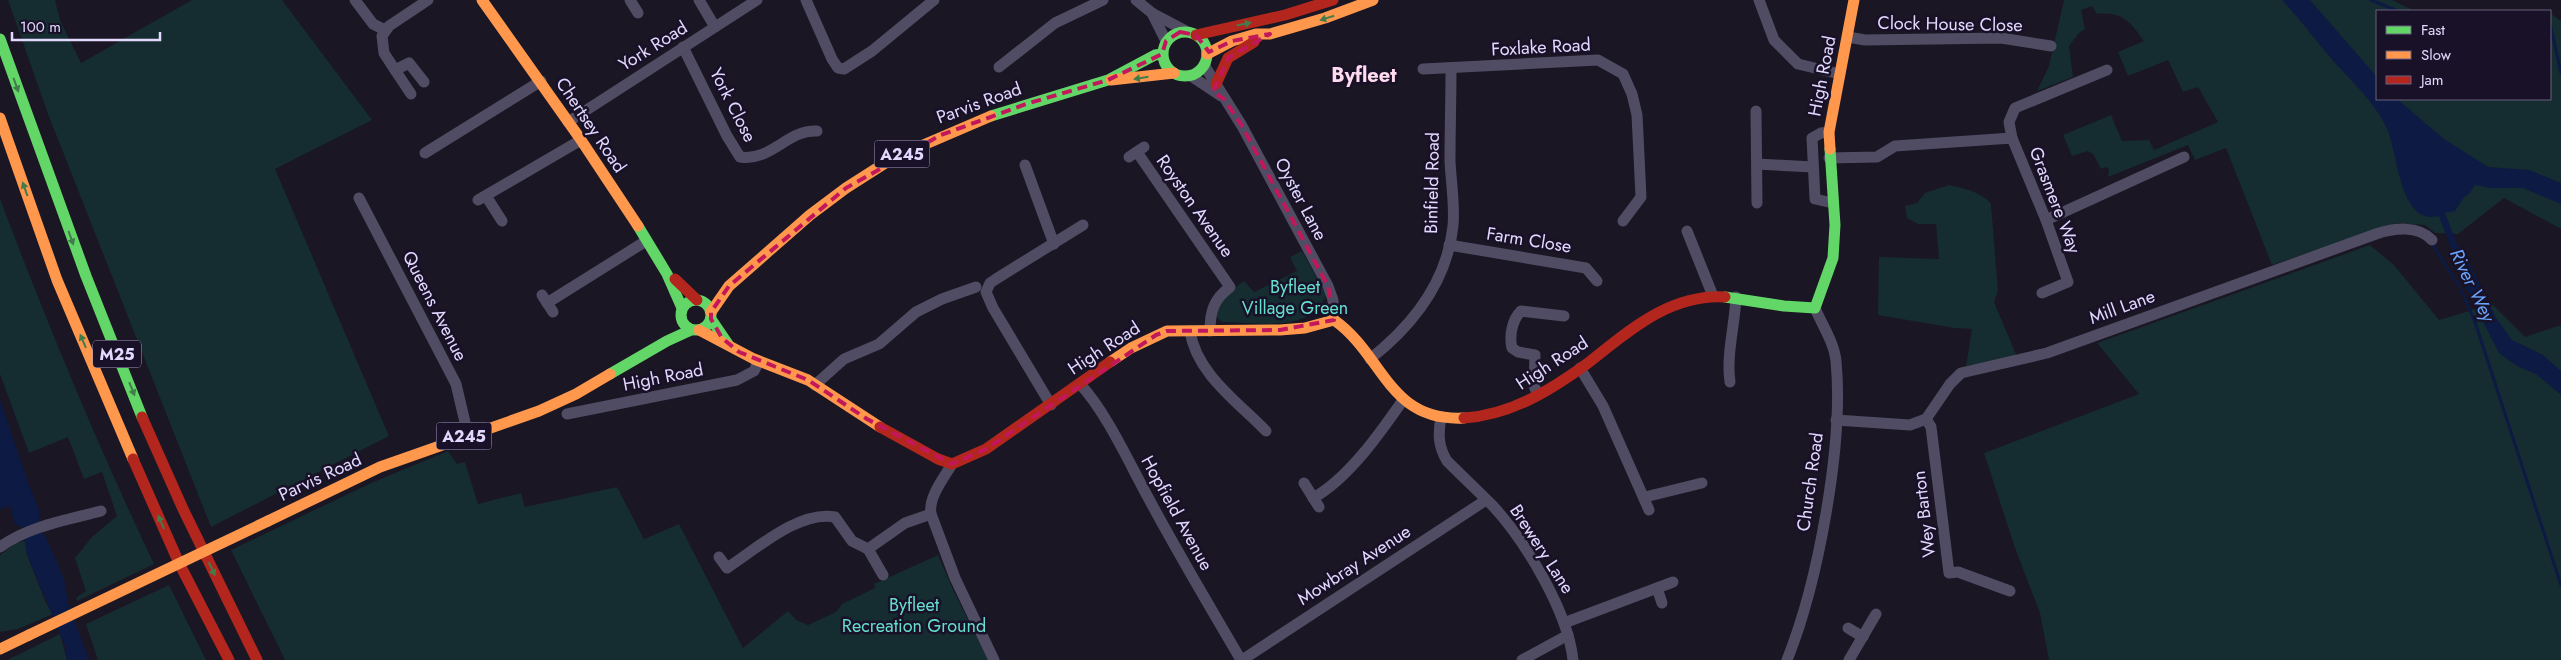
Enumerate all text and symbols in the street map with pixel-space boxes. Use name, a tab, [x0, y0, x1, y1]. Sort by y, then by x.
scale bar	[12, 10, 160, 42]
street label: Clock House Close	[1877, 10, 2023, 38]
legend	[2376, 10, 2551, 100]
one-way arrow	[1320, 14, 1335, 22]
street label: York Road	[614, 15, 692, 77]
text: 100 m	[20, 16, 61, 38]
text: Fast	[2421, 19, 2445, 41]
one-way arrow	[1236, 20, 1251, 28]
street label: Foxlake Road	[1491, 31, 1591, 63]
street label: High Road	[1801, 34, 1843, 118]
text: Slow	[2421, 44, 2452, 66]
district label: Byfleet	[1331, 61, 1397, 90]
street label: York Close	[703, 63, 763, 147]
text: Jam	[2419, 69, 2444, 91]
street label: Chertsey Road	[549, 72, 633, 178]
one-way arrow	[1133, 75, 1149, 83]
street label: Parvis Road	[933, 76, 1025, 130]
one-way arrow	[12, 78, 20, 93]
street label: Binfield Road	[1418, 132, 1446, 234]
road number: A245	[874, 140, 930, 168]
street label: Grasmere Way	[2023, 143, 2087, 257]
street label: Royston Avenue	[1150, 149, 1240, 263]
street label: Oyster Lane	[1268, 153, 1334, 245]
one-way arrow	[21, 181, 29, 196]
street label: Farm Close	[1485, 220, 1573, 260]
one-way arrow	[67, 231, 75, 246]
water label: River Wey	[2443, 244, 2503, 328]
street label: Queens Avenue	[396, 246, 474, 366]
park label: Byfleet Village Green	[1242, 274, 1348, 321]
street label: Mill Lane	[2085, 283, 2159, 331]
street label: High Road	[1063, 315, 1145, 381]
street label: High Road	[1511, 330, 1593, 396]
one-way arrow	[78, 334, 86, 348]
road number: M25	[93, 340, 141, 368]
street label: High Road	[621, 356, 705, 398]
one-way arrow	[128, 382, 136, 396]
road number: A245	[436, 422, 492, 450]
street label: Church Road	[1790, 431, 1830, 533]
street label: Parvis Road	[274, 446, 366, 508]
street label: Hopfield Avenue	[1135, 451, 1219, 575]
street label: Wey Barton	[1906, 469, 1942, 559]
street label: Brewery Lane	[1503, 499, 1581, 599]
one-way arrow	[156, 515, 164, 529]
street label: Mowbray Avenue	[1292, 518, 1416, 612]
one-way arrow	[208, 562, 216, 576]
park label: Byfleet Recreation Ground	[842, 592, 986, 639]

